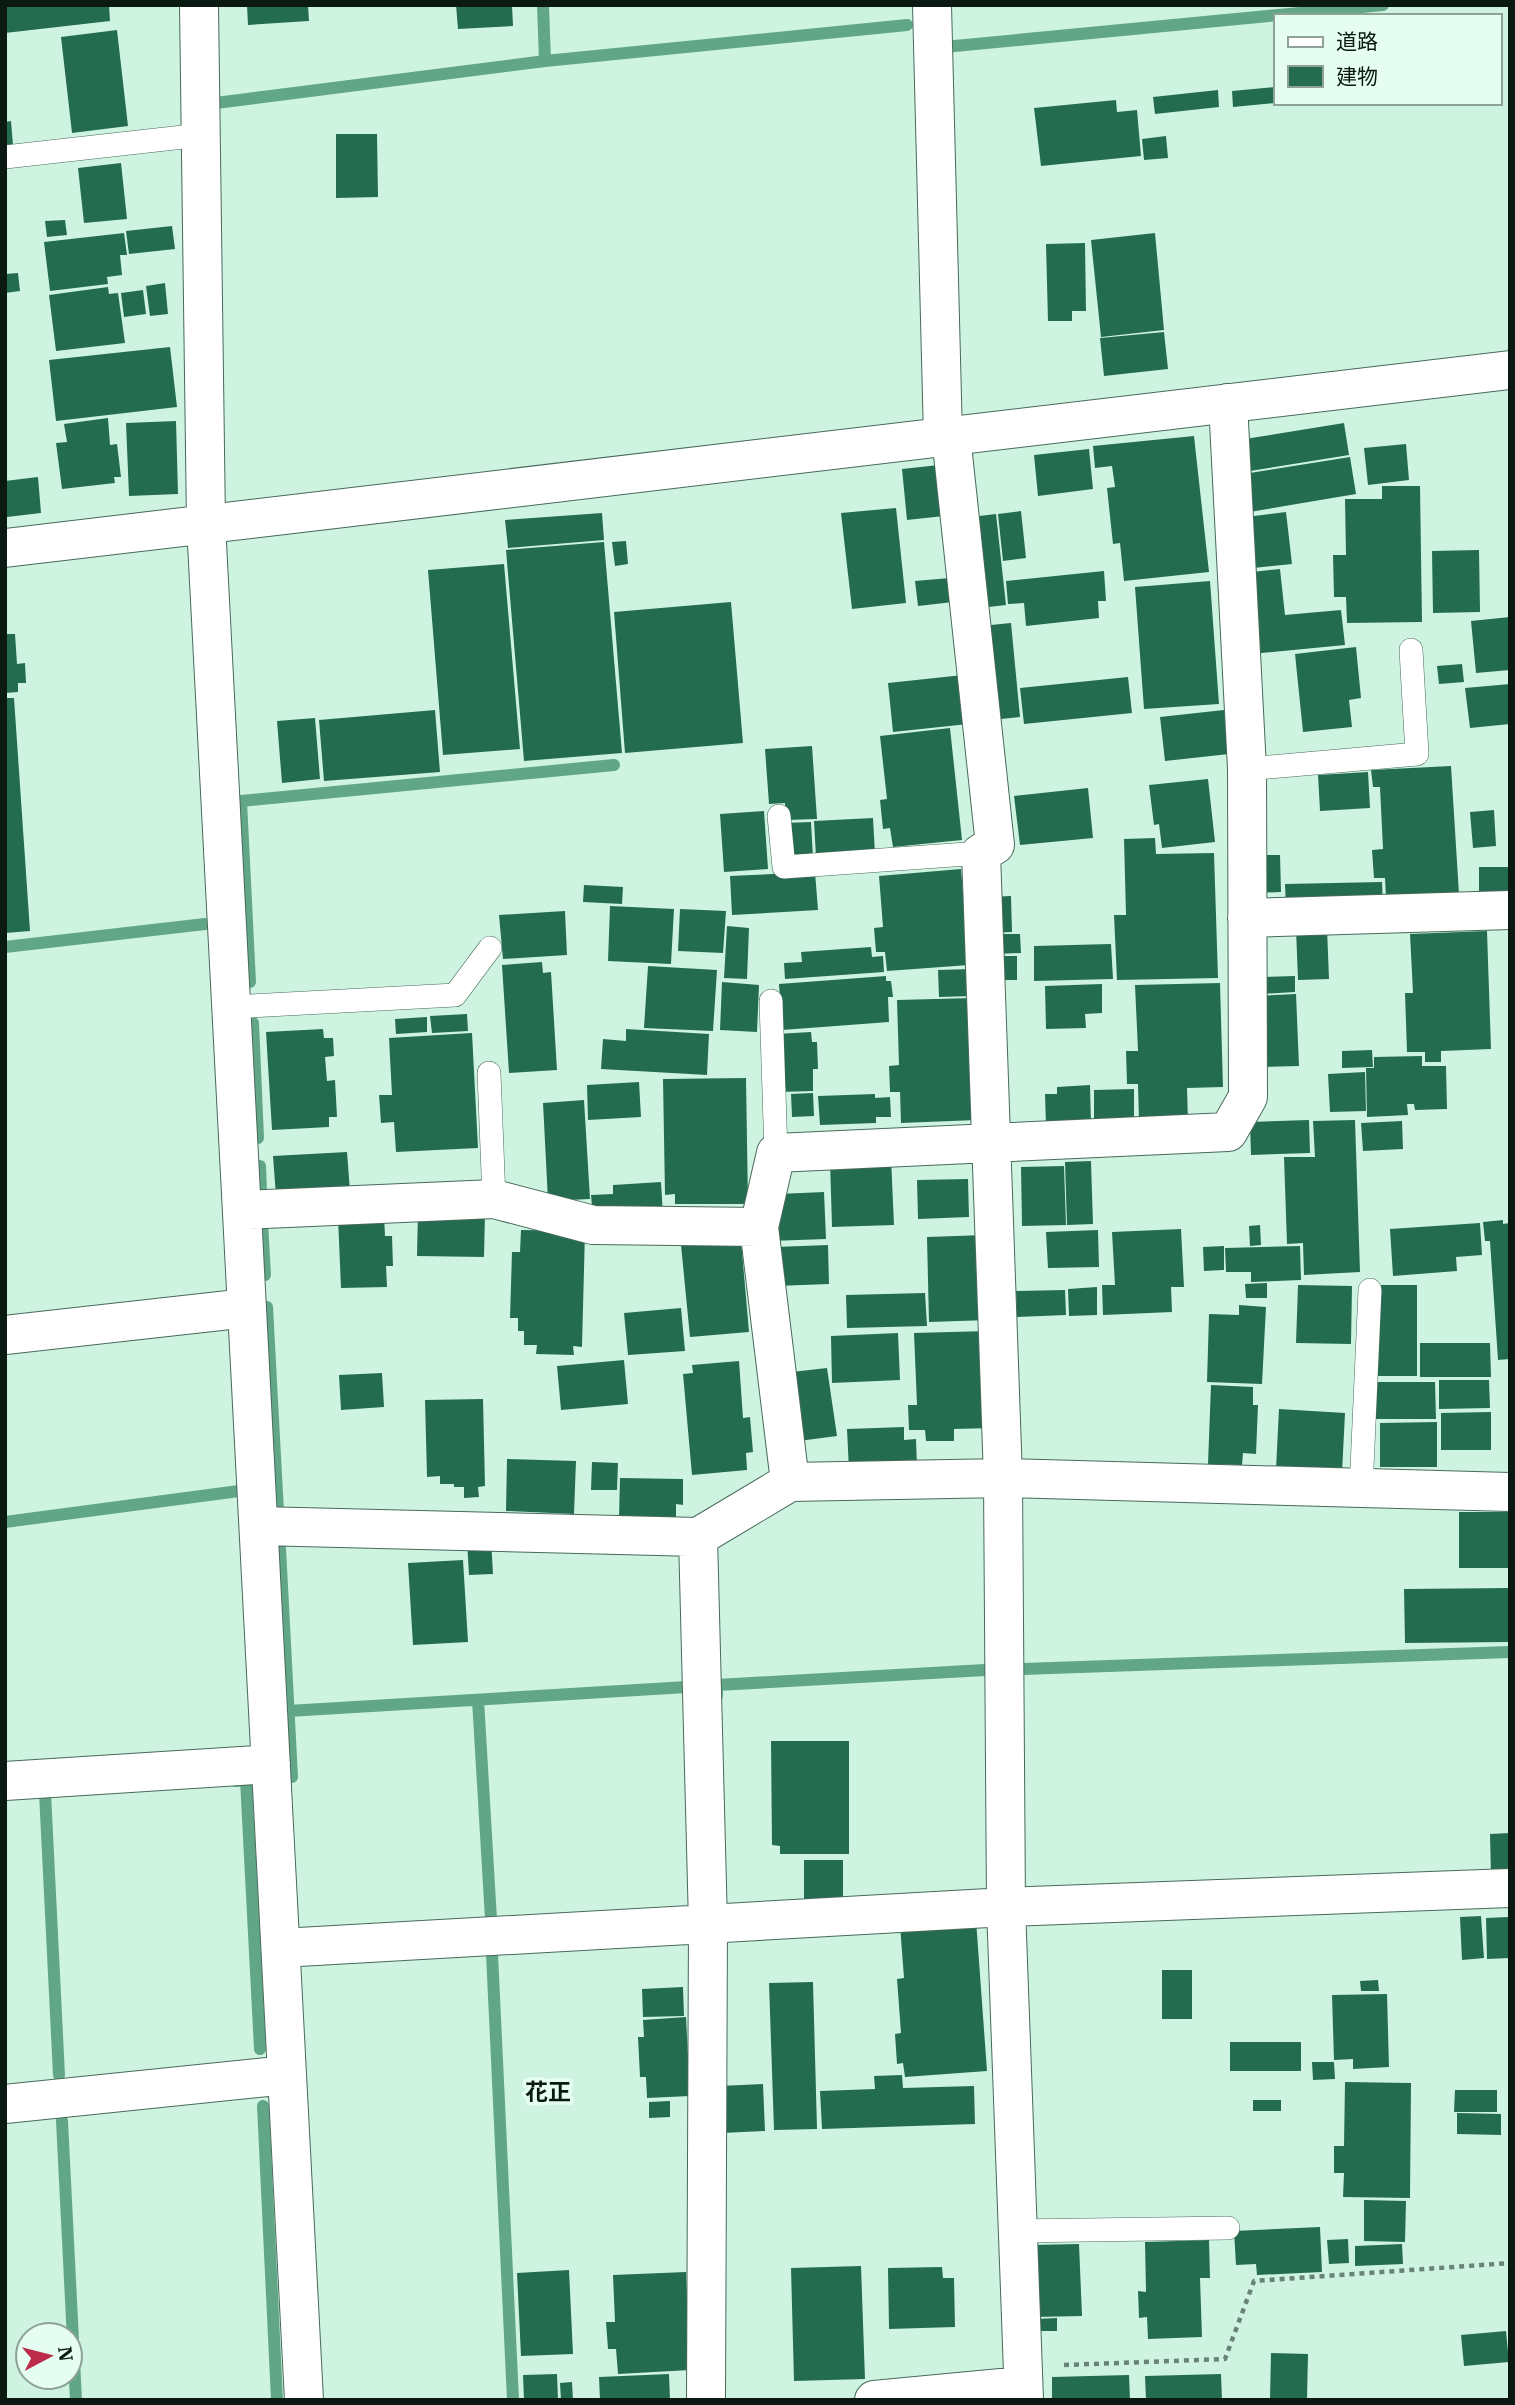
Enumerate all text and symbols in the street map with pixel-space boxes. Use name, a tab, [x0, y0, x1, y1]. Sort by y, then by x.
legend	[1274, 14, 1501, 105]
text: 道路	[1336, 27, 1378, 55]
text: 建物	[1336, 62, 1378, 90]
district label: 花正	[525, 2076, 571, 2106]
north arrow	[14, 2321, 84, 2391]
text: N	[53, 2345, 79, 2363]

